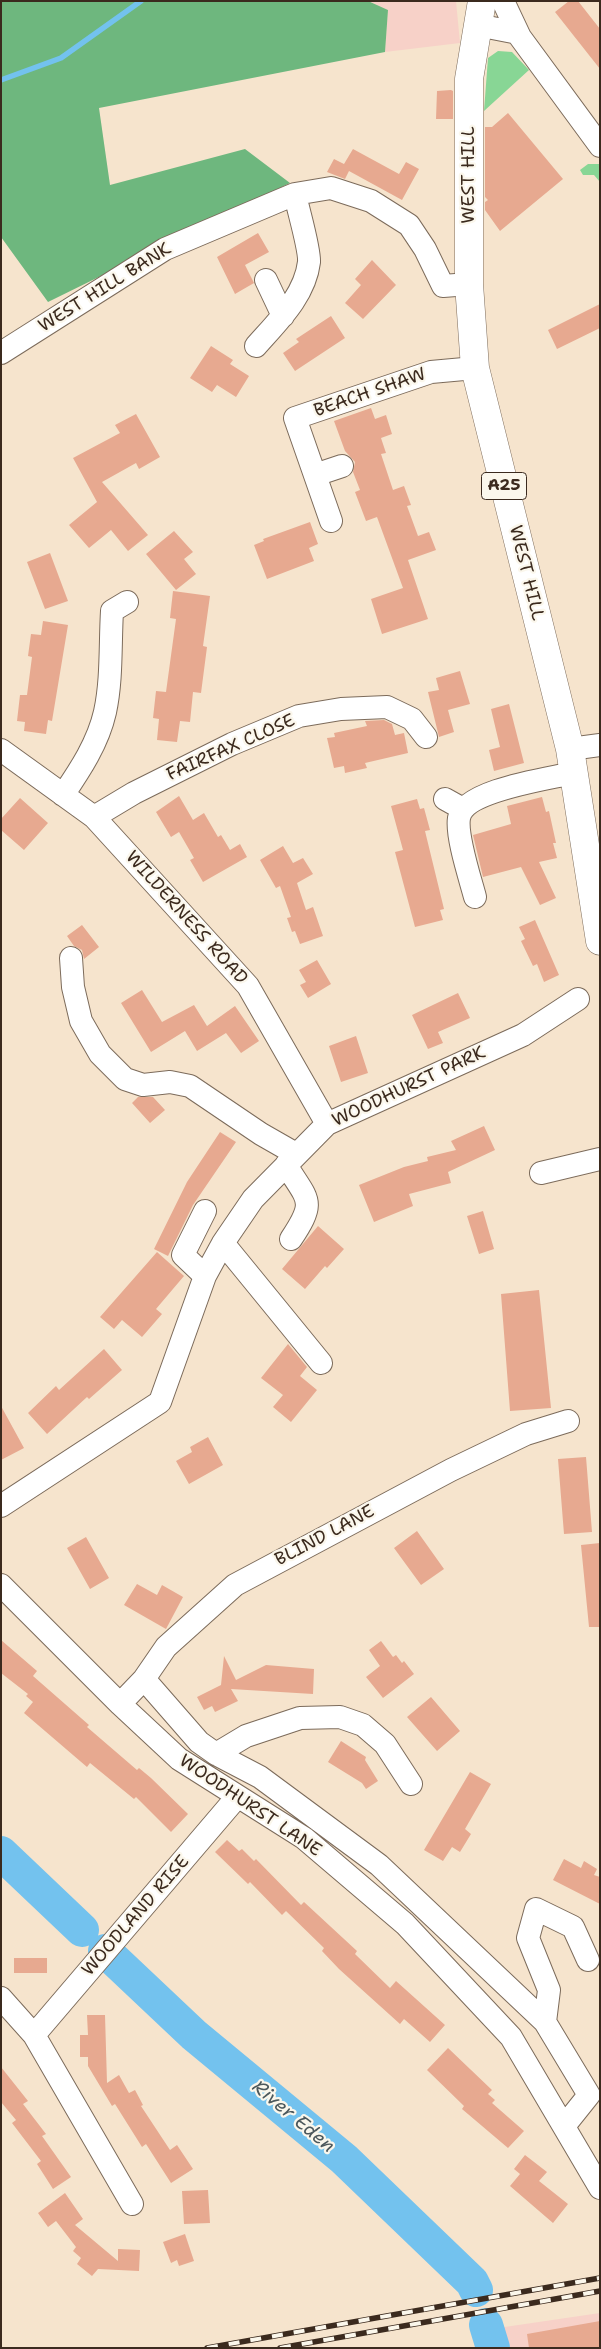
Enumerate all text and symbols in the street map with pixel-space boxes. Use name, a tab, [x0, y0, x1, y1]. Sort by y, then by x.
street label: WEST HILL	[458, 126, 480, 224]
street label: WEST HILL BANK	[35, 238, 175, 338]
street label: BEACH SHAW	[311, 364, 429, 422]
road number: A25	[482, 472, 526, 500]
street label: WEST HILL	[504, 523, 548, 623]
street label: FAIRFAX CLOSE	[163, 710, 299, 786]
street label: WILDERNESS ROAD	[120, 847, 252, 989]
street label: WOODHURST PARK	[329, 1042, 489, 1132]
street label: BLIND LANE	[272, 1501, 378, 1571]
street label: WOODHURST LANE	[175, 1750, 325, 1862]
street label: WOODLAND RISE	[78, 1851, 194, 1981]
water label: River Eden	[247, 2076, 339, 2158]

